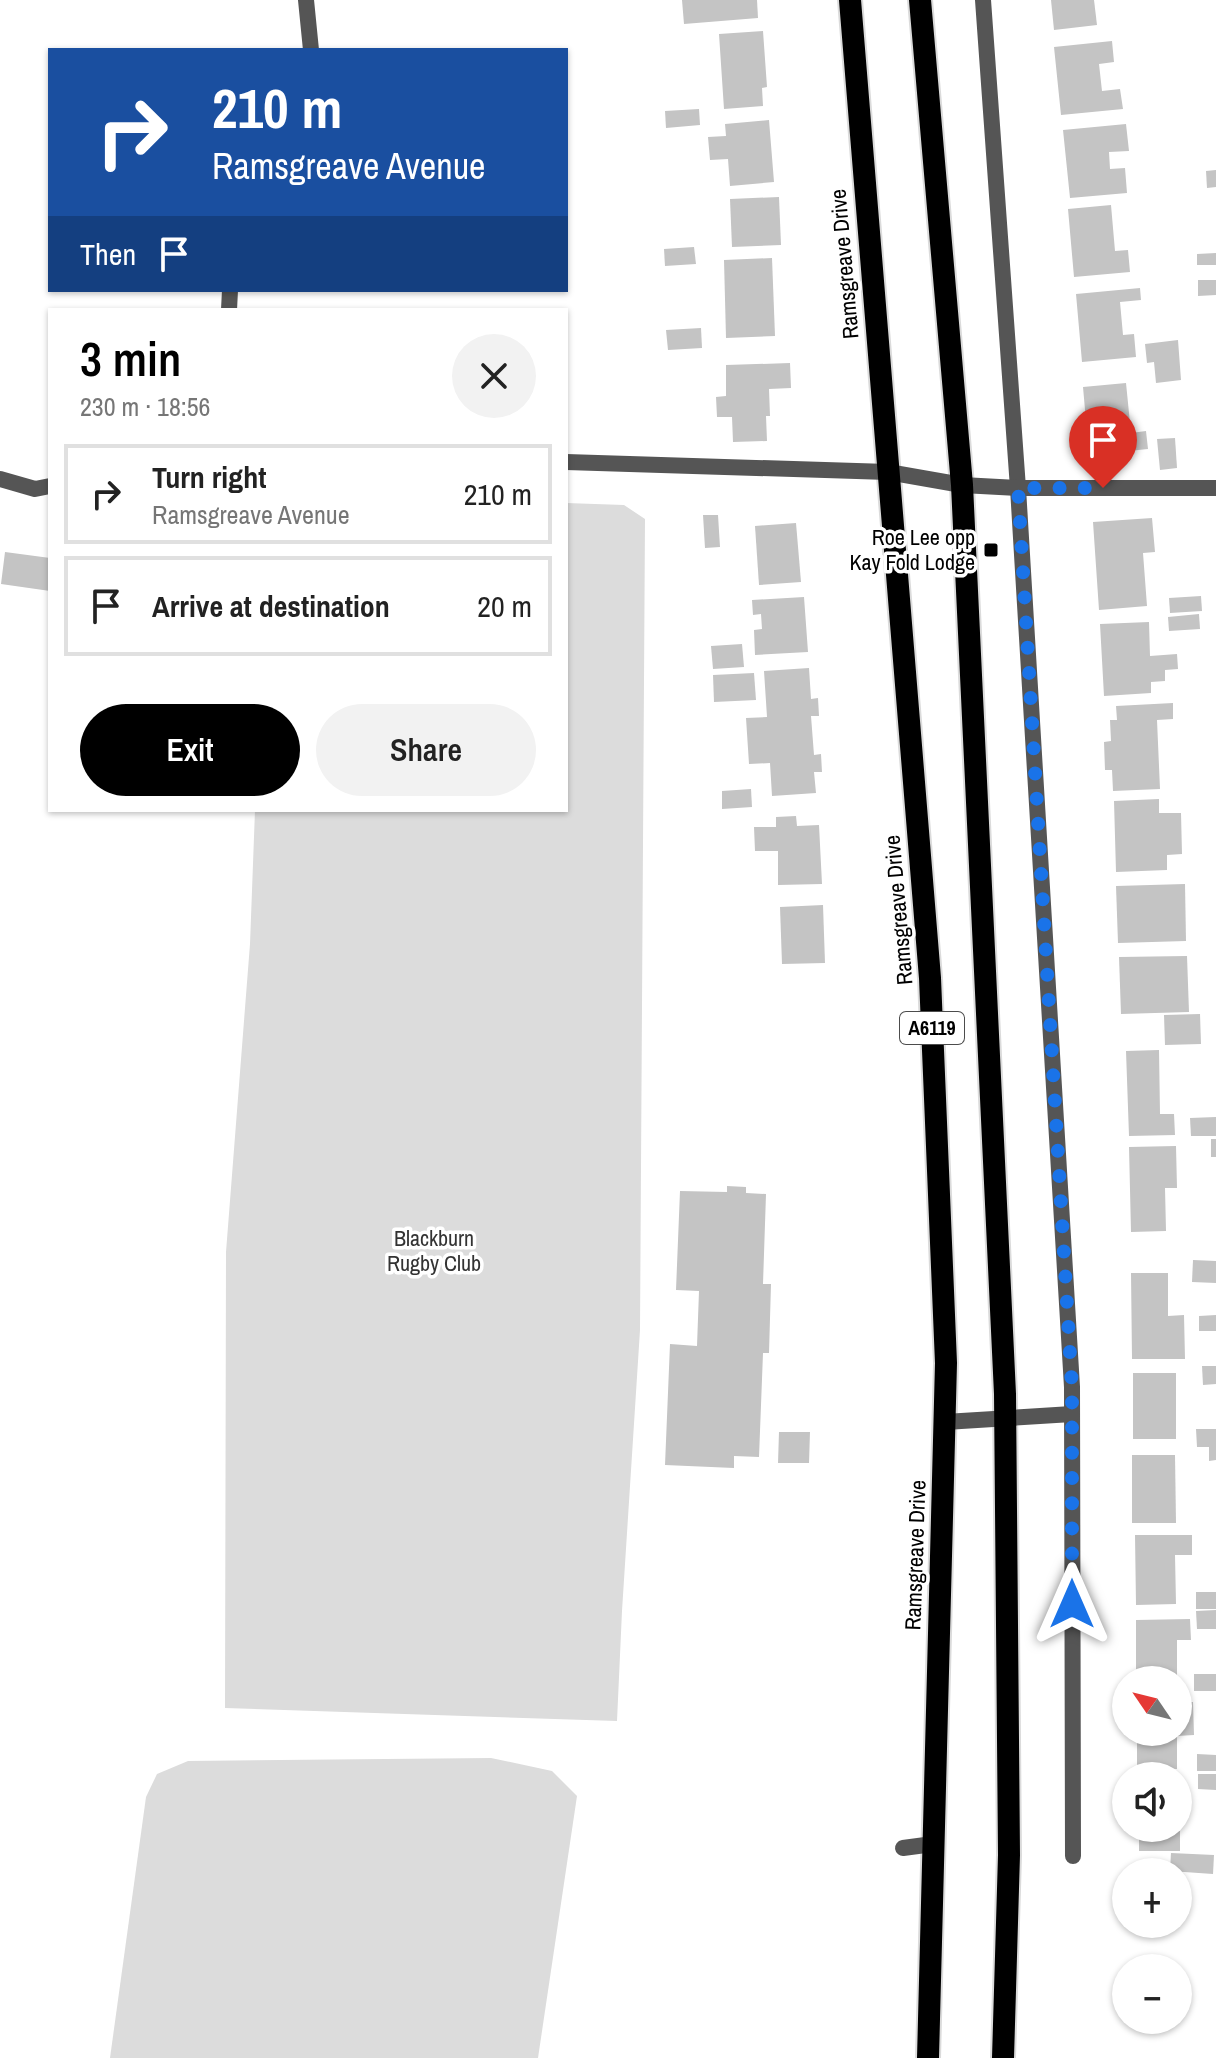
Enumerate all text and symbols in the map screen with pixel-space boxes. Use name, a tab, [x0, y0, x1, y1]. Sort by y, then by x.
text: 210 m	[212, 70, 342, 145]
icon: right	[80, 80, 184, 184]
text: Ramsgreave Avenue	[212, 142, 486, 190]
street label: Ramsgreave Drive	[823, 188, 865, 340]
icon: arrive	[152, 232, 196, 276]
text: Then	[80, 234, 136, 274]
text: 3 min	[80, 326, 181, 391]
button: close	[452, 334, 536, 418]
text: 230 m · 18:56	[80, 389, 210, 424]
pin	[1069, 406, 1137, 488]
icon: arrive	[1081, 418, 1125, 462]
text: Turn right	[152, 457, 266, 497]
icon: right	[84, 472, 128, 516]
text: 210 m	[464, 474, 532, 514]
text: Ramsgreave Avenue	[152, 497, 350, 532]
place label: Roe Lee opp Kay Fold Lodge	[850, 522, 975, 577]
marker: Roe Lee opp Kay Fold Lodge	[982, 541, 1000, 559]
icon: arrive	[84, 584, 128, 628]
text: Arrive at destination	[152, 586, 390, 626]
text: 20 m	[477, 586, 532, 626]
button: Exit	[80, 704, 300, 796]
button: Share	[316, 704, 536, 796]
street label: Ramsgreave Drive	[877, 834, 919, 986]
road number: A6119	[900, 1012, 964, 1044]
park label: Blackburn Rugby Club	[387, 1223, 481, 1278]
street label: Ramsgreave Drive	[897, 1479, 933, 1631]
position arrow	[1030, 1562, 1114, 1646]
north arrow	[1112, 1666, 1192, 1746]
map controls	[1112, 1666, 1192, 2034]
button: sound	[1112, 1762, 1192, 1842]
button: +	[1112, 1858, 1192, 1938]
button: −	[1112, 1954, 1192, 2034]

